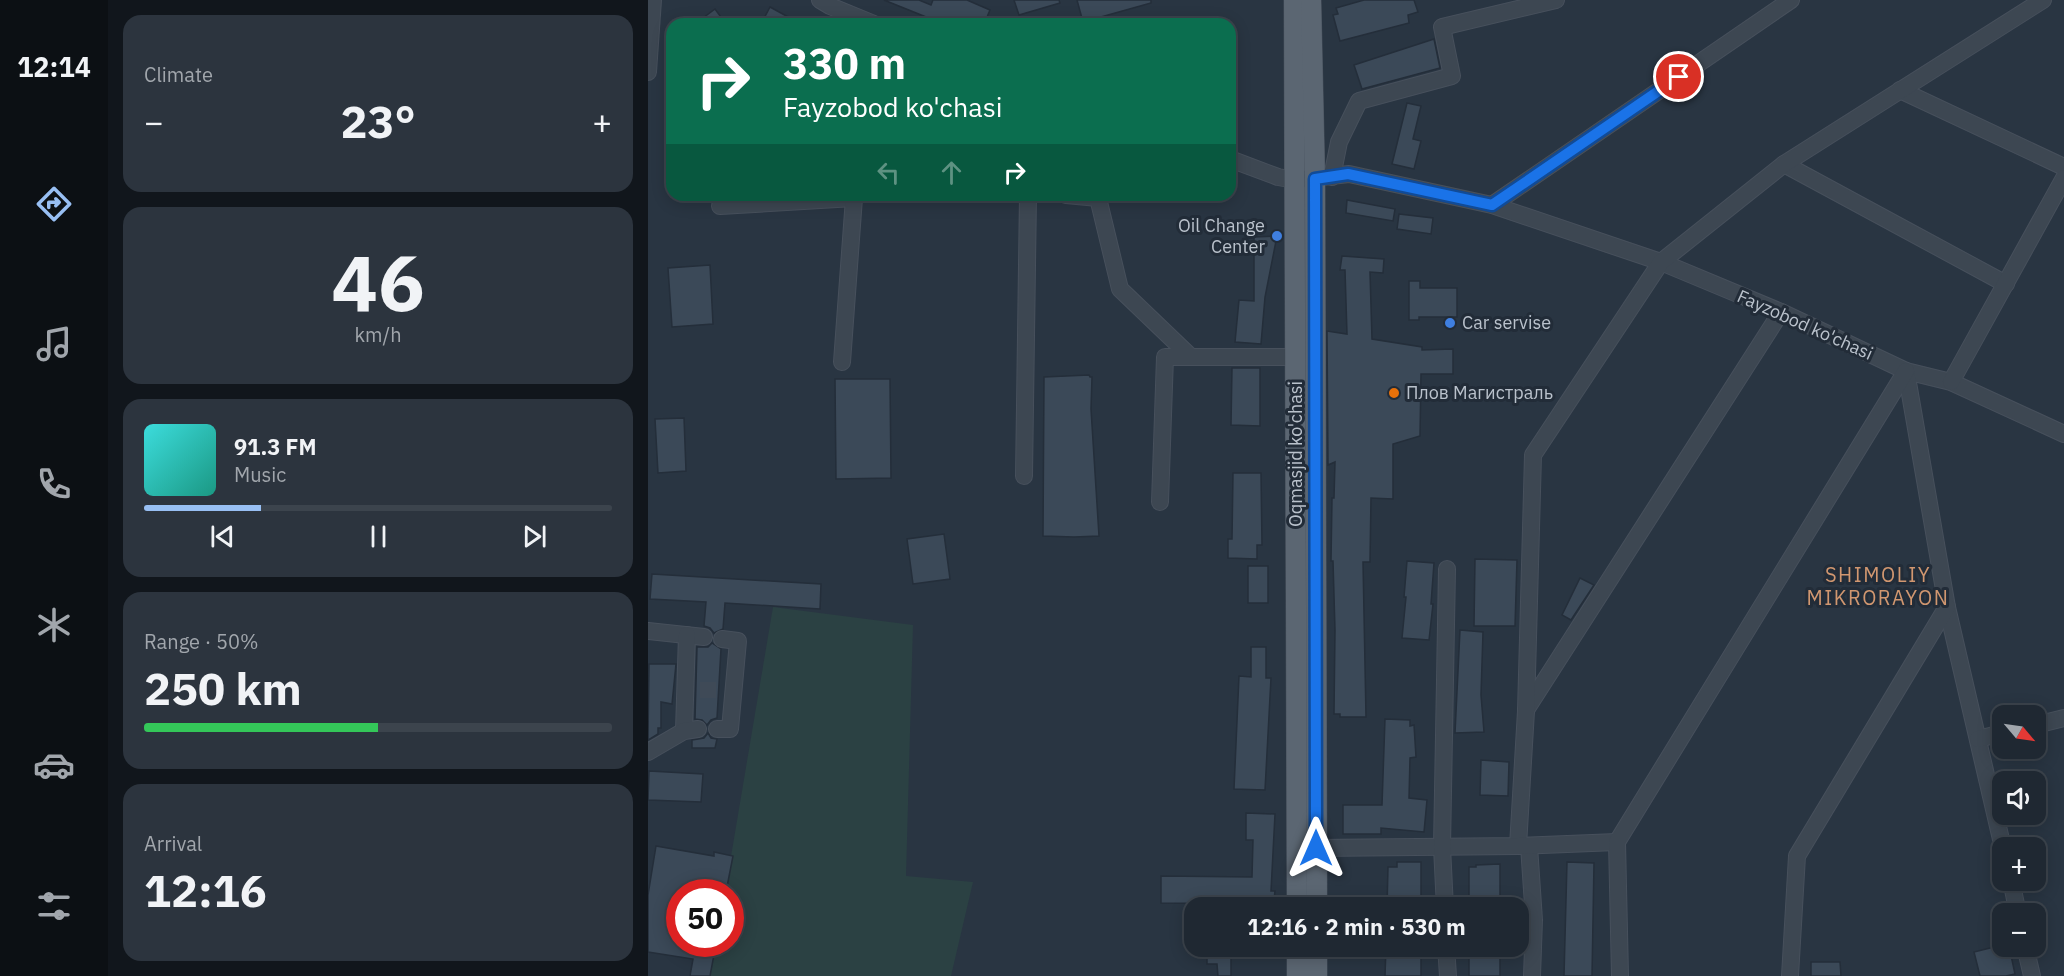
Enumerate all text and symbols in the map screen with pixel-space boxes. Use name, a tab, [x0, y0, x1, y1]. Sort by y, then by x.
text: 330 m	[783, 36, 906, 91]
icon: right	[684, 42, 762, 120]
text: 12:14	[17, 49, 91, 84]
pin	[1653, 51, 1704, 102]
icon: arrive	[1662, 60, 1695, 93]
text: Climate	[144, 61, 213, 88]
text: Fayzobod ko'chasi	[783, 89, 1003, 124]
text: 23°	[340, 92, 416, 150]
text: −	[144, 100, 164, 143]
text: +	[592, 100, 612, 143]
icon: left	[872, 156, 905, 189]
icon: ahead	[935, 156, 968, 189]
icon: right	[998, 156, 1031, 189]
icon: directions	[33, 183, 75, 225]
place label: Oil Change Center	[1178, 214, 1265, 258]
marker: Oil Change Center	[1270, 229, 1284, 243]
text: 46	[331, 231, 425, 332]
street label: Fayzobod ko'chasi	[1734, 284, 1877, 365]
place label: Car servise	[1462, 311, 1551, 334]
marker: Car servise	[1443, 316, 1457, 330]
text: km/h	[354, 321, 402, 348]
icon: music	[33, 323, 75, 365]
street label: Oqmasjid ko'chasi	[1284, 381, 1307, 527]
place label: Плов Магистраль	[1406, 381, 1553, 404]
marker: Плов Магистраль	[1387, 386, 1401, 400]
text: 91.3 FM	[234, 432, 317, 461]
text: Music	[234, 461, 286, 488]
icon: phone	[33, 463, 75, 505]
icon: previous	[206, 520, 239, 553]
icon: pause	[362, 520, 395, 553]
icon: next	[518, 520, 551, 553]
district label: SHIMOLIY MIKRORAYON	[1807, 561, 1949, 611]
icon: climate	[33, 604, 75, 646]
text: Range · 50%	[144, 628, 259, 655]
text: 250 km	[144, 659, 302, 717]
north arrow	[1992, 705, 2046, 759]
map controls	[1992, 705, 2046, 957]
icon: car	[33, 744, 75, 786]
button: sound	[1992, 771, 2046, 825]
position arrow	[1284, 816, 1348, 880]
text: Arrival	[144, 830, 202, 857]
button: +	[1992, 837, 2046, 891]
text: 12:16	[144, 861, 267, 919]
speed limit sign: 50	[666, 879, 744, 957]
icon: filters	[33, 885, 75, 927]
button: −	[1992, 903, 2046, 957]
text: 12:16 · 2 min · 530 m	[1247, 912, 1466, 941]

